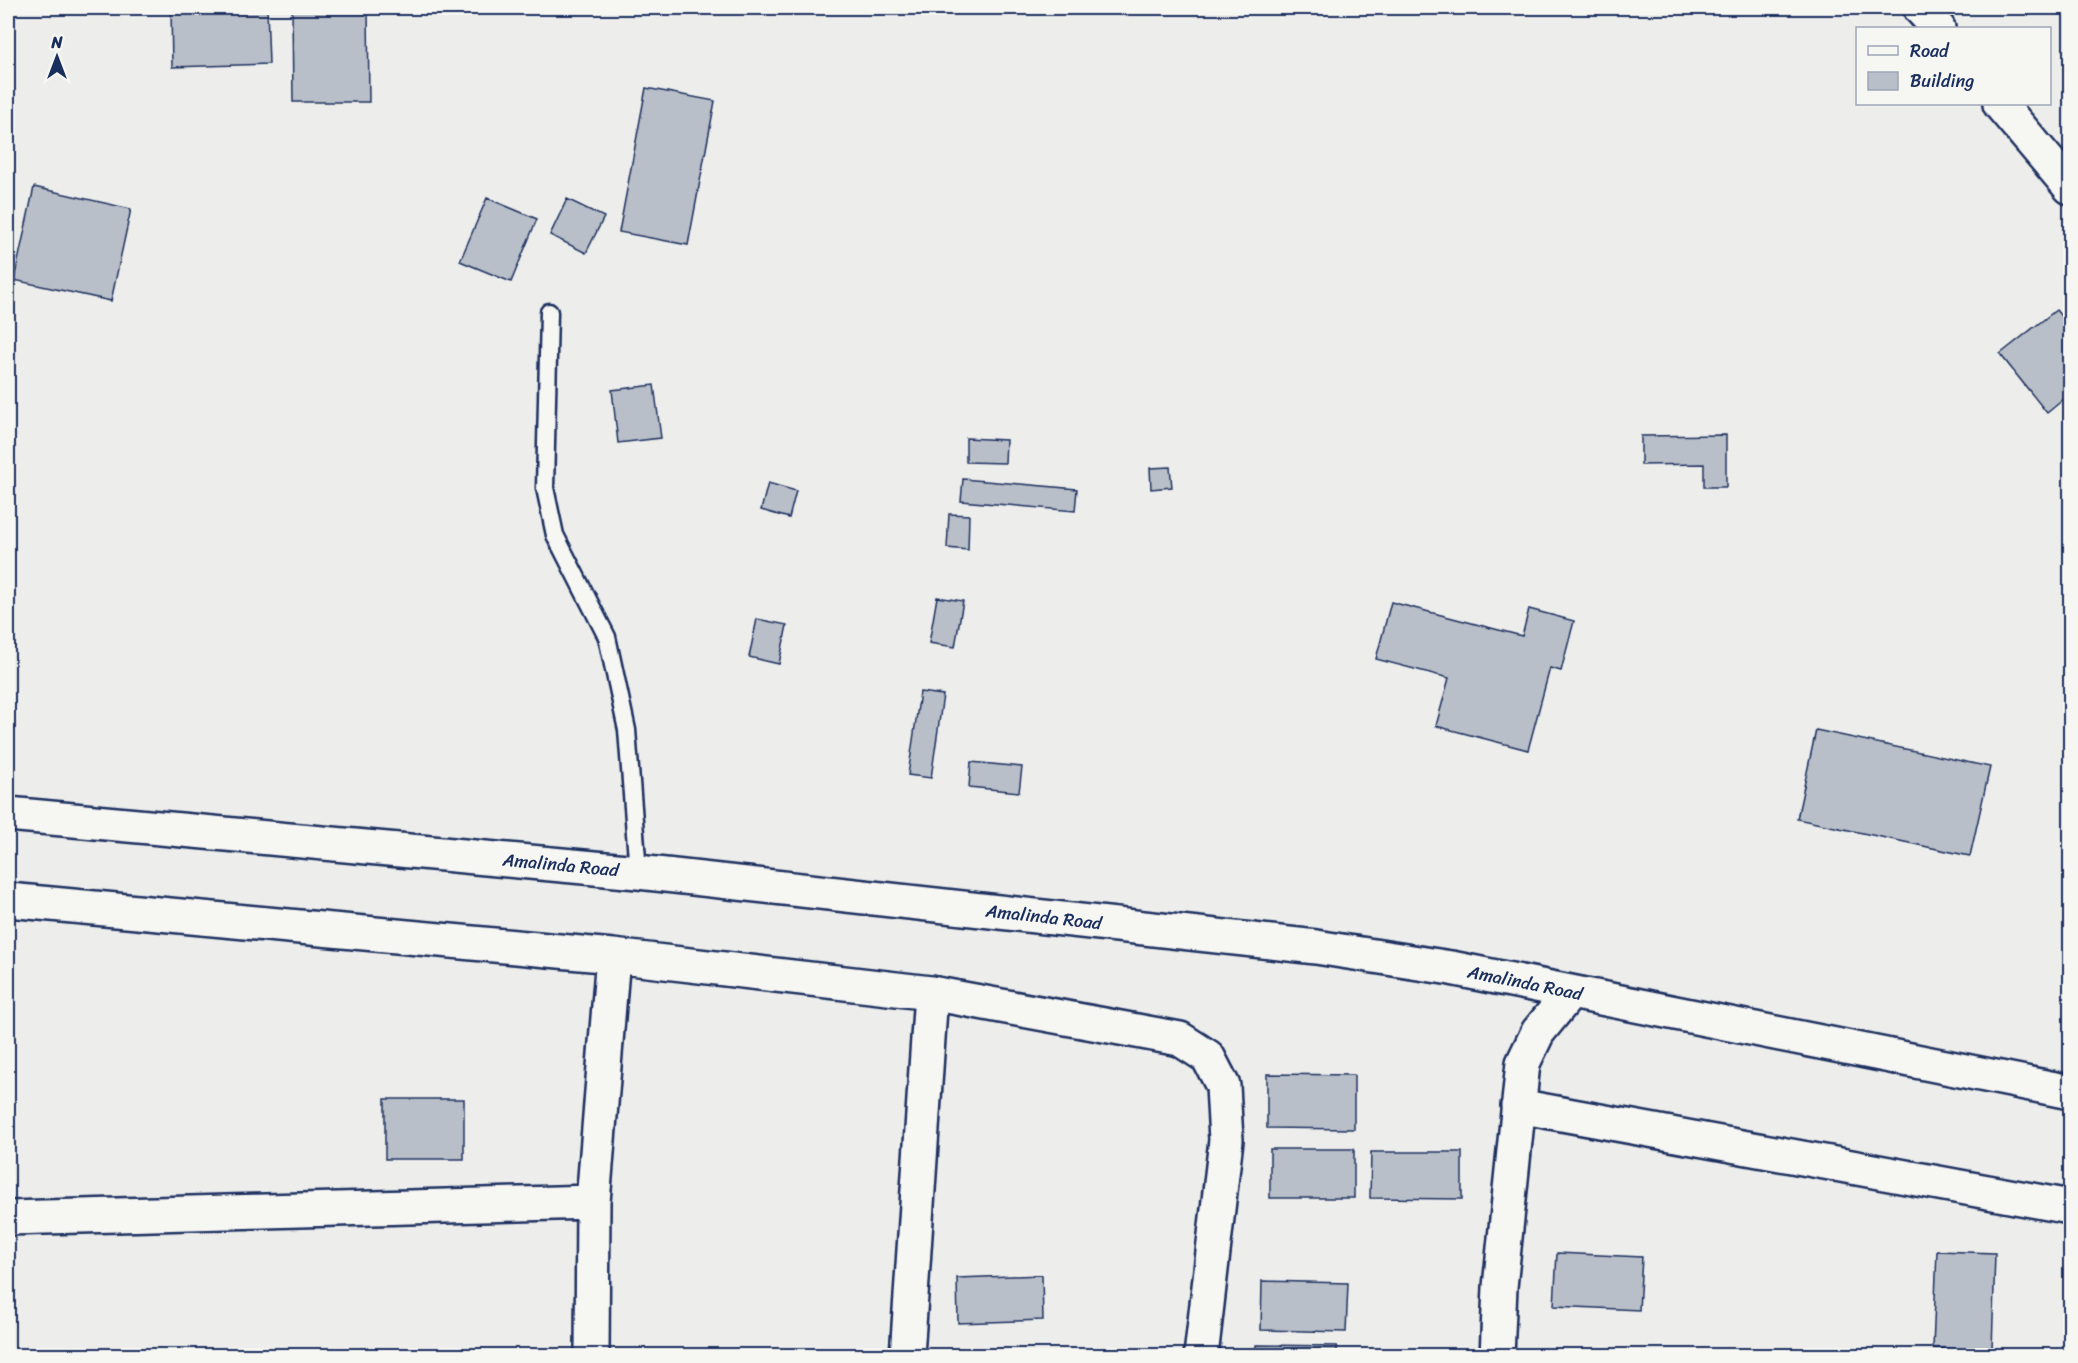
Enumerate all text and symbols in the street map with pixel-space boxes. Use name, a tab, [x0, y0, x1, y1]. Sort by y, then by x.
north arrow	[27, 27, 87, 87]
legend	[1856, 27, 2051, 105]
text: N	[50, 28, 63, 57]
text: Road	[1910, 35, 1950, 67]
text: Building	[1910, 65, 1974, 97]
street label: Amalinda Road	[500, 844, 622, 886]
street label: Amalinda Road	[983, 894, 1105, 939]
street label: Amalinda Road	[1464, 956, 1587, 1010]

